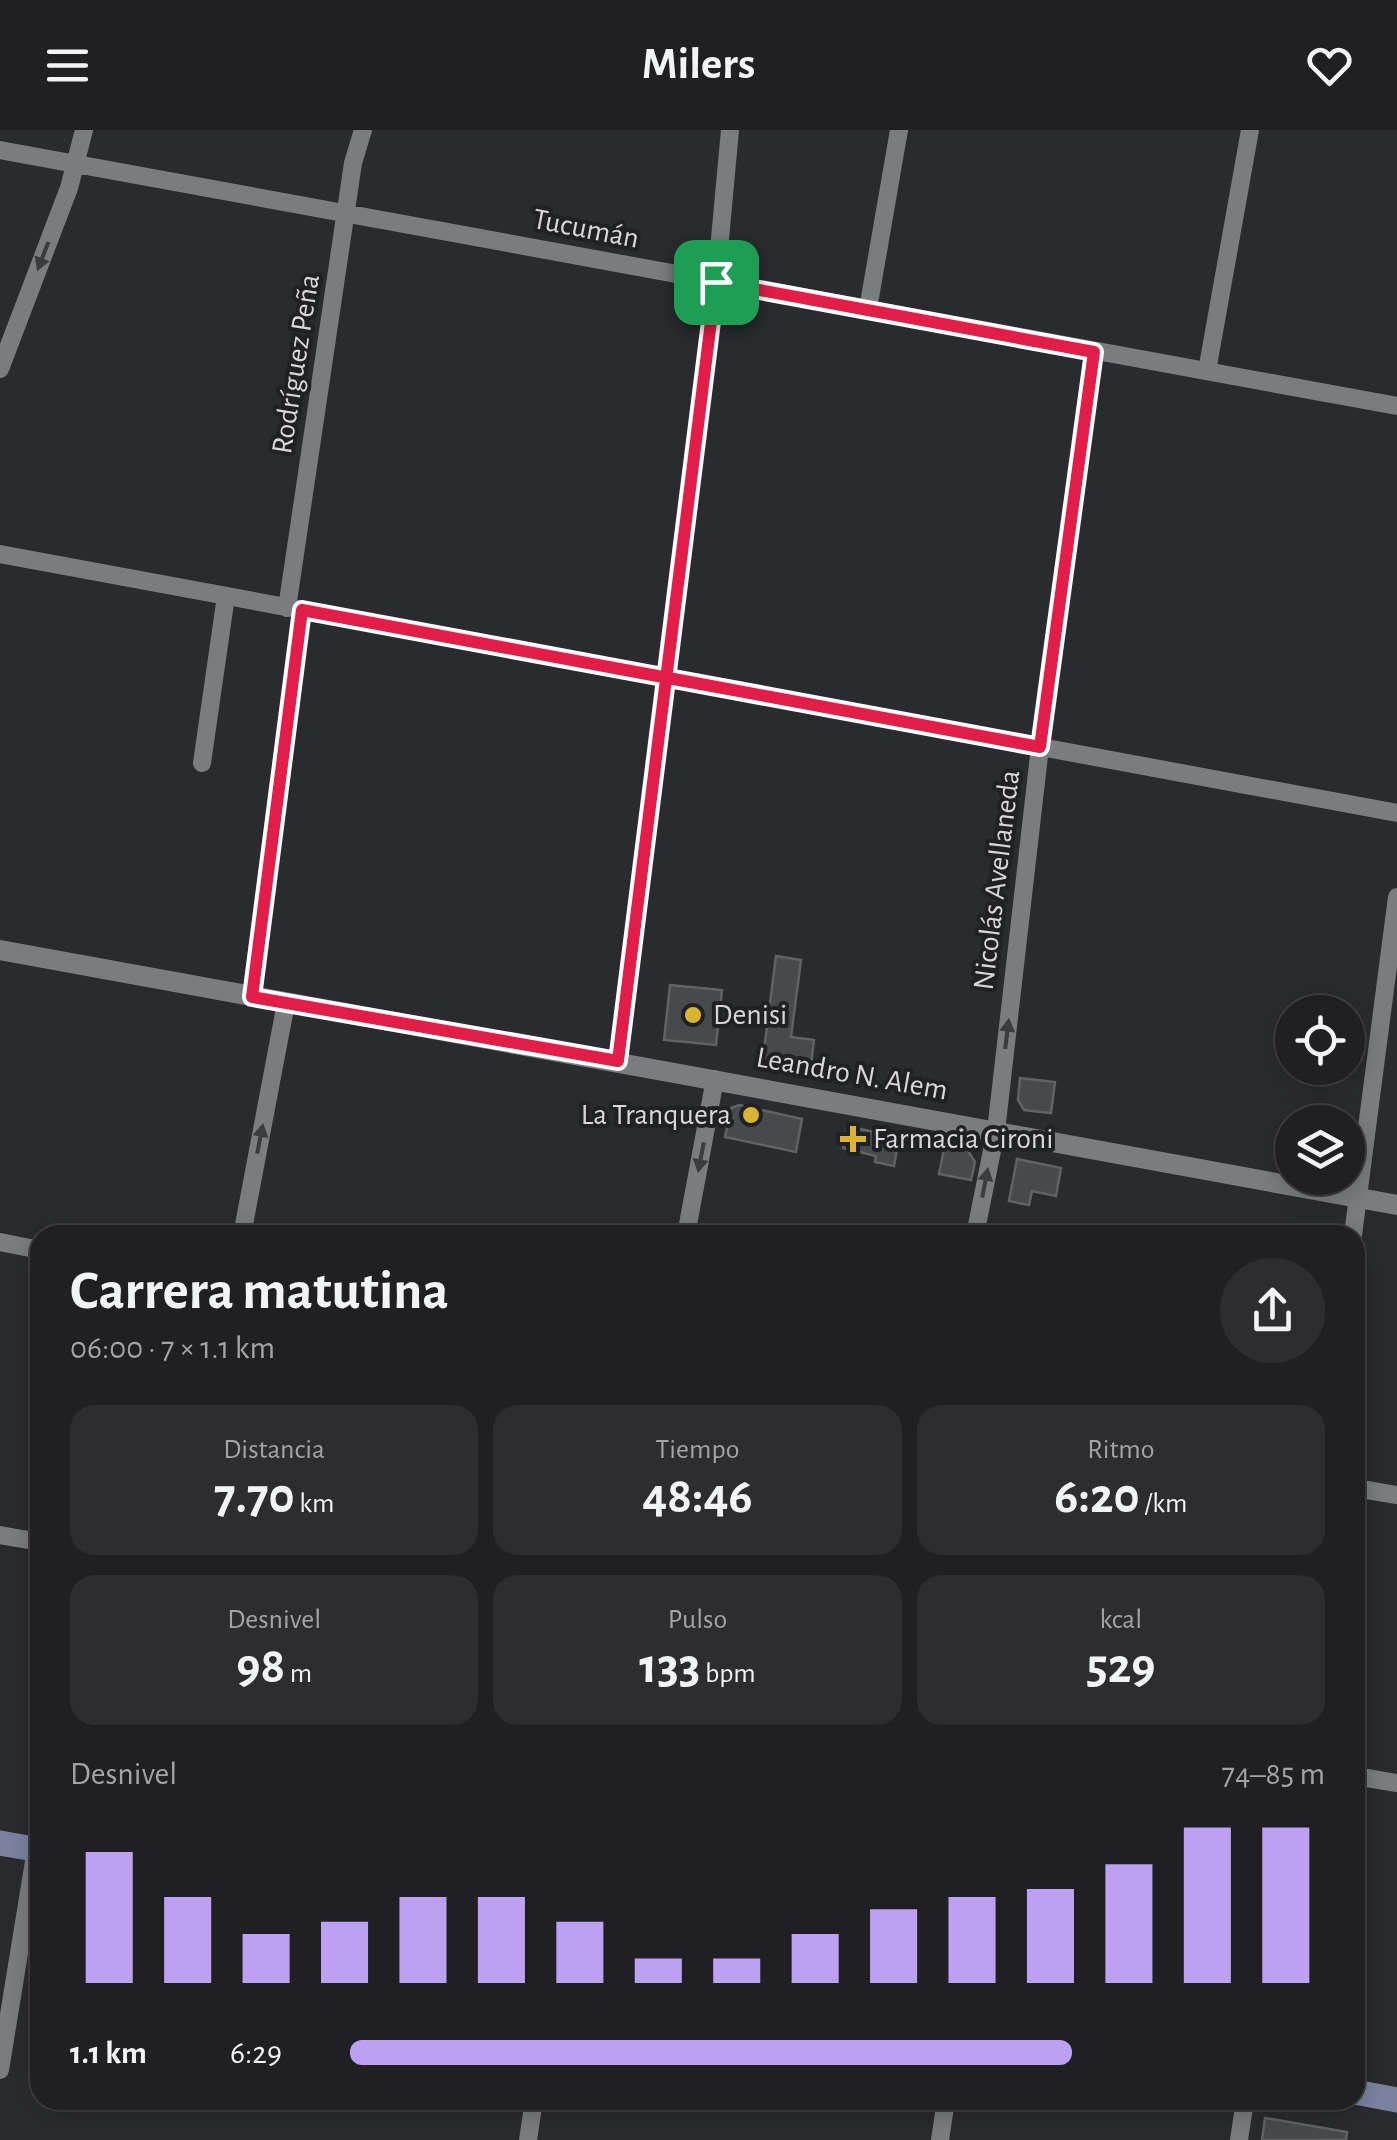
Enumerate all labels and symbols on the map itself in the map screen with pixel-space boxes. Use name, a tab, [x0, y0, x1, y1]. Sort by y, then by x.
street label: Tucumán	[530, 204, 642, 254]
pin	[674, 240, 759, 325]
one-way arrow	[35, 241, 50, 271]
street label: Rodríguez Peña	[267, 272, 325, 456]
street label: Nicolás Avellaneda	[969, 768, 1025, 992]
place label: Denisi	[713, 1000, 787, 1030]
marker: Denisi	[682, 1004, 704, 1026]
one-way arrow	[999, 1018, 1015, 1049]
street label: Leandro N. Alem	[754, 1042, 950, 1106]
place label: La Tranquera	[581, 1100, 731, 1130]
marker: La Tranquera	[740, 1104, 762, 1126]
one-way arrow	[253, 1123, 268, 1154]
place label: Farmacia Cironi	[873, 1124, 1054, 1154]
marker: Farmacia Cironi	[842, 1128, 864, 1150]
one-way arrow	[692, 1142, 708, 1173]
one-way arrow	[978, 1167, 994, 1198]

